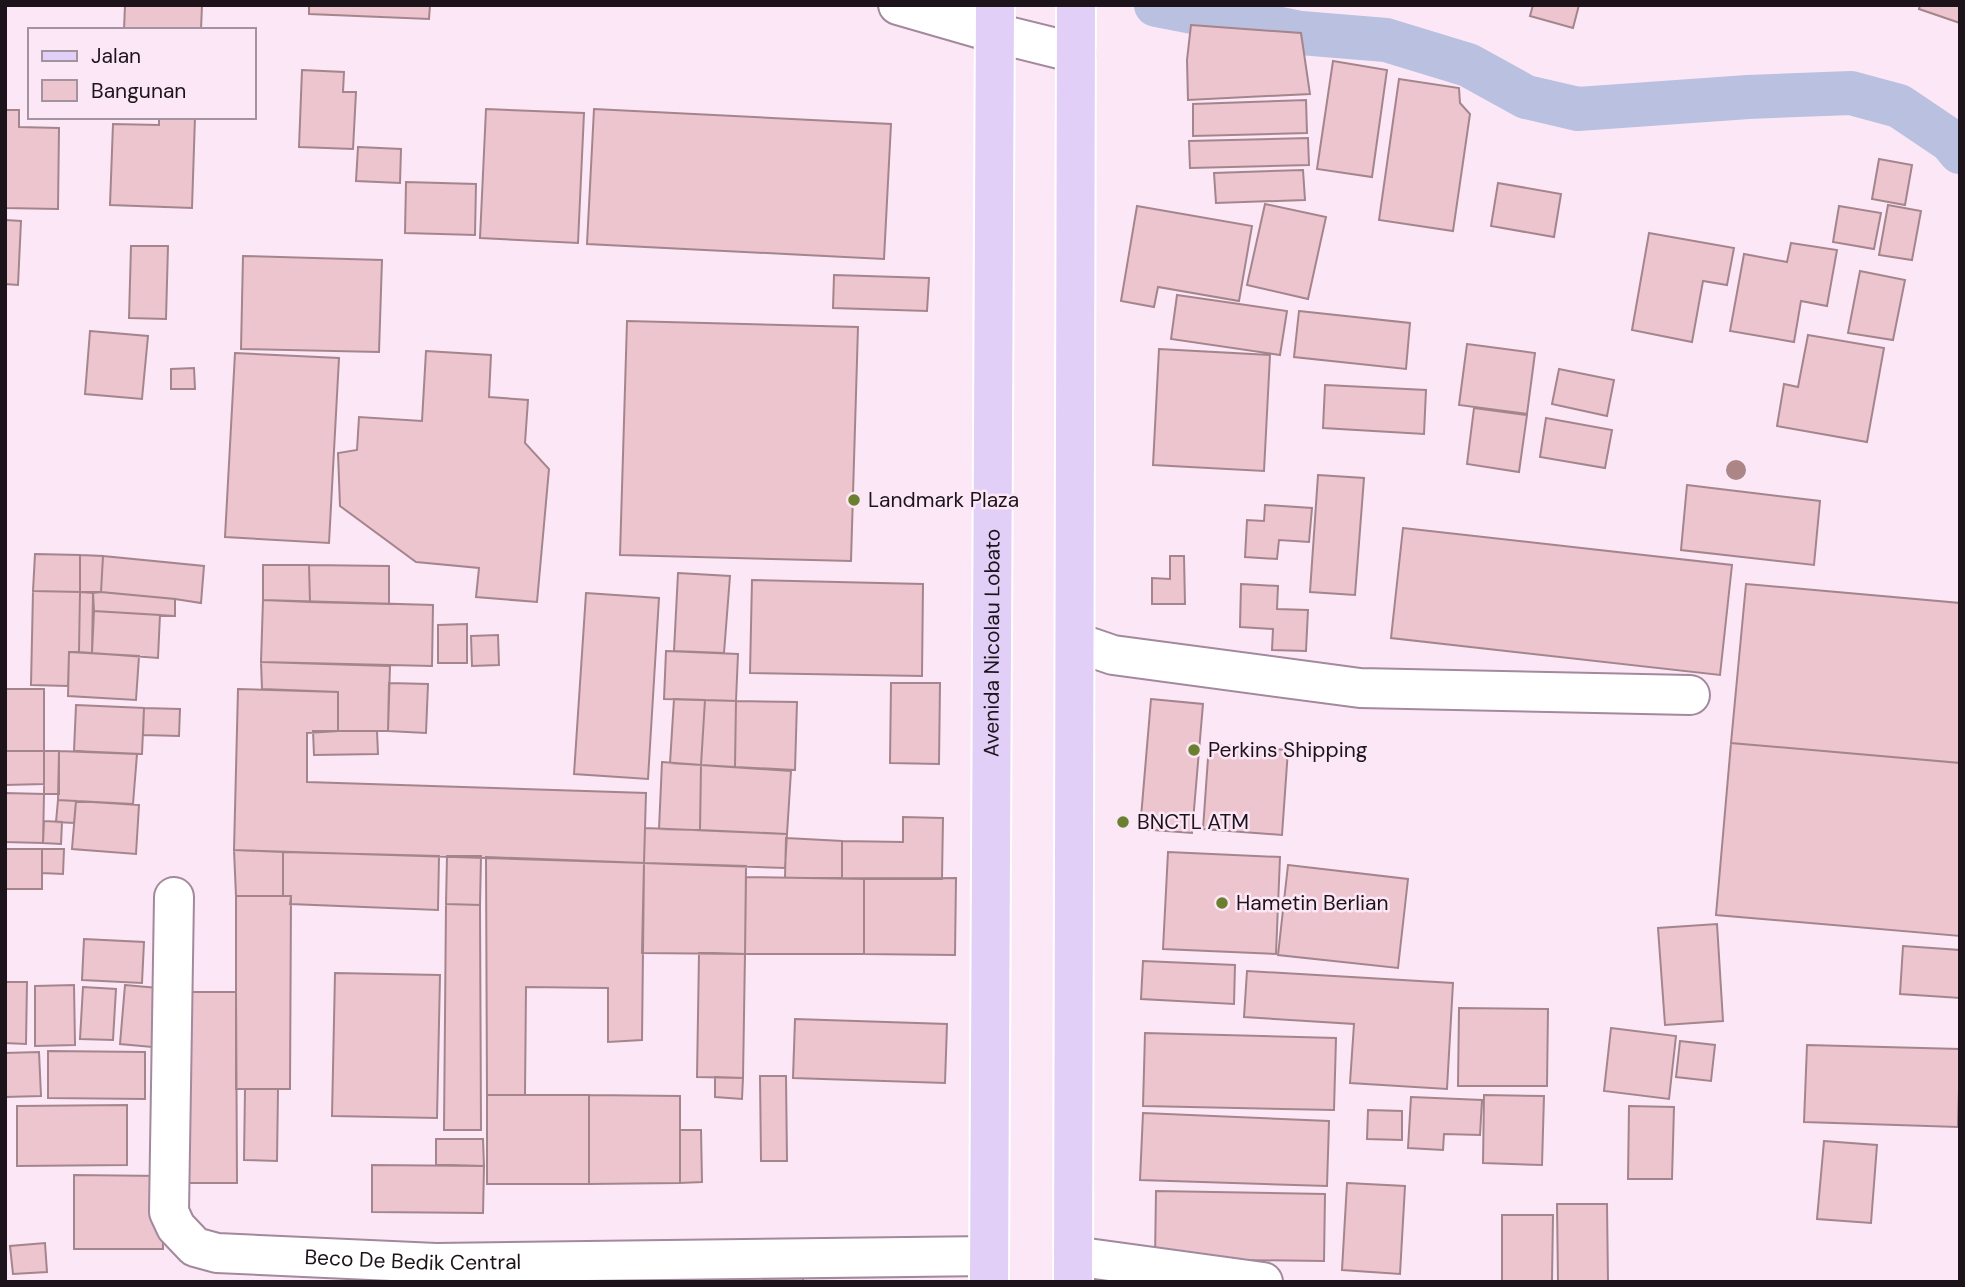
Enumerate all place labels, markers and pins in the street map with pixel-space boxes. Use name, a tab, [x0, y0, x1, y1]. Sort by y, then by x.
place label: Landmark Plaza	[868, 486, 1019, 514]
marker: Landmark Plaza	[846, 492, 862, 508]
place label: Perkins Shipping	[1208, 736, 1368, 764]
marker: Perkins Shipping	[1186, 742, 1202, 758]
place label: BNCTL ATM	[1137, 808, 1249, 836]
marker: BNCTL ATM	[1115, 814, 1131, 830]
place label: Hametin Berlian	[1236, 889, 1388, 917]
marker: Hametin Berlian	[1214, 895, 1230, 911]

